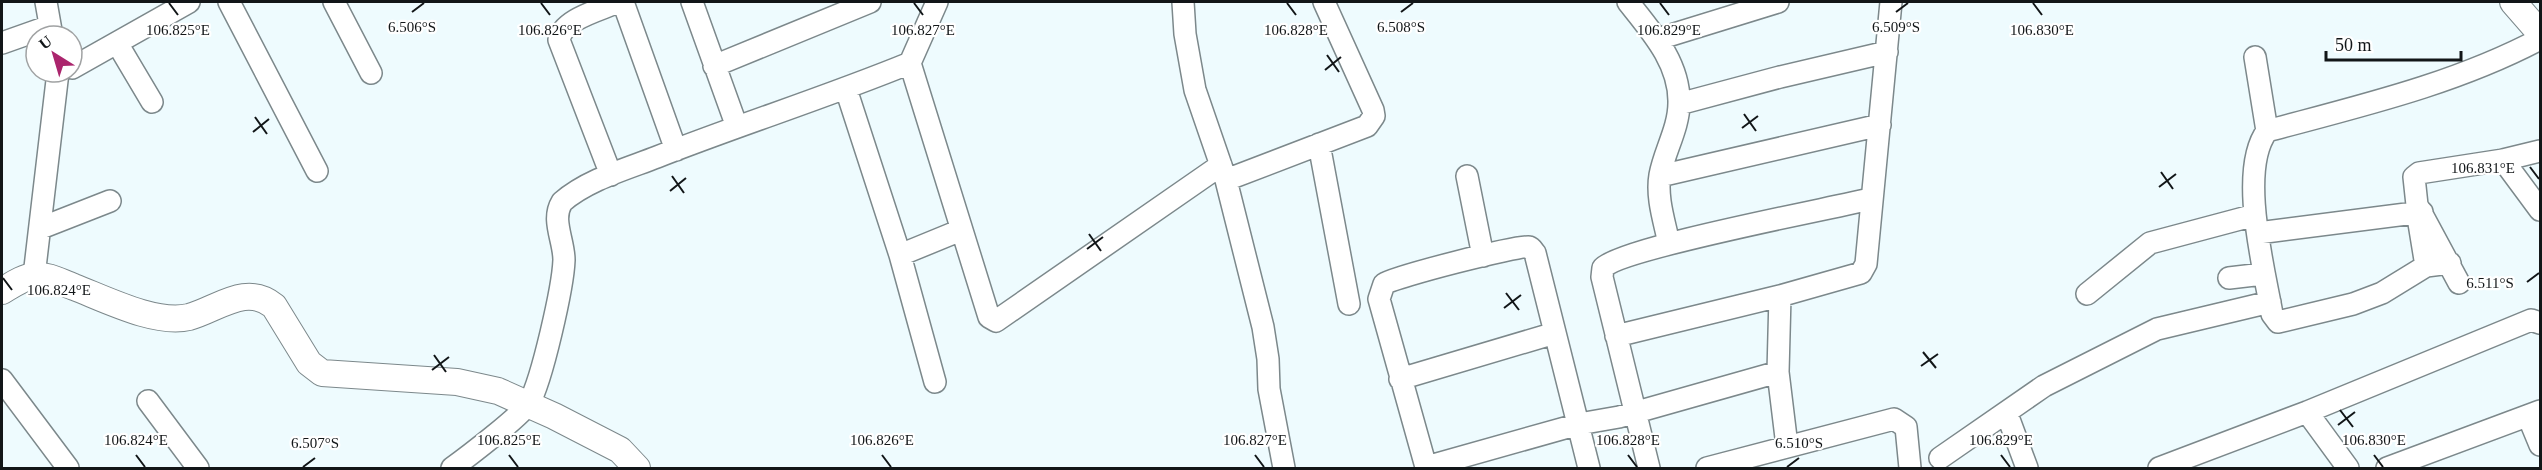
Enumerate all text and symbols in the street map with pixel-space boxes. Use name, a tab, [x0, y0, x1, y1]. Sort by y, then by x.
text: 6.506°S	[388, 19, 436, 35]
text: 6.508°S	[1377, 19, 1425, 35]
text: 6.509°S	[1872, 19, 1920, 35]
text: 106.825°E	[146, 22, 210, 38]
text: 106.826°E	[518, 22, 582, 38]
text: 106.827°E	[891, 22, 955, 38]
text: 106.828°E	[1264, 22, 1328, 38]
text: 106.829°E	[1637, 22, 1701, 38]
text: 106.830°E	[2010, 22, 2074, 38]
north arrow	[24, 24, 84, 84]
scale bar	[2326, 24, 2461, 62]
text: U	[36, 32, 55, 53]
text: 50 m	[2335, 35, 2372, 55]
text: 106.831°E	[2451, 160, 2515, 176]
text: 6.511°S	[2466, 275, 2514, 291]
text: 106.824°E	[27, 282, 91, 298]
text: 106.824°E	[104, 432, 168, 448]
text: 106.825°E	[477, 432, 541, 448]
text: 106.826°E	[850, 432, 914, 448]
text: 106.827°E	[1223, 432, 1287, 448]
text: 106.828°E	[1596, 432, 1660, 448]
text: 106.829°E	[1969, 432, 2033, 448]
text: 106.830°E	[2342, 432, 2406, 448]
text: 6.507°S	[291, 435, 339, 451]
text: 6.510°S	[1775, 435, 1823, 451]

